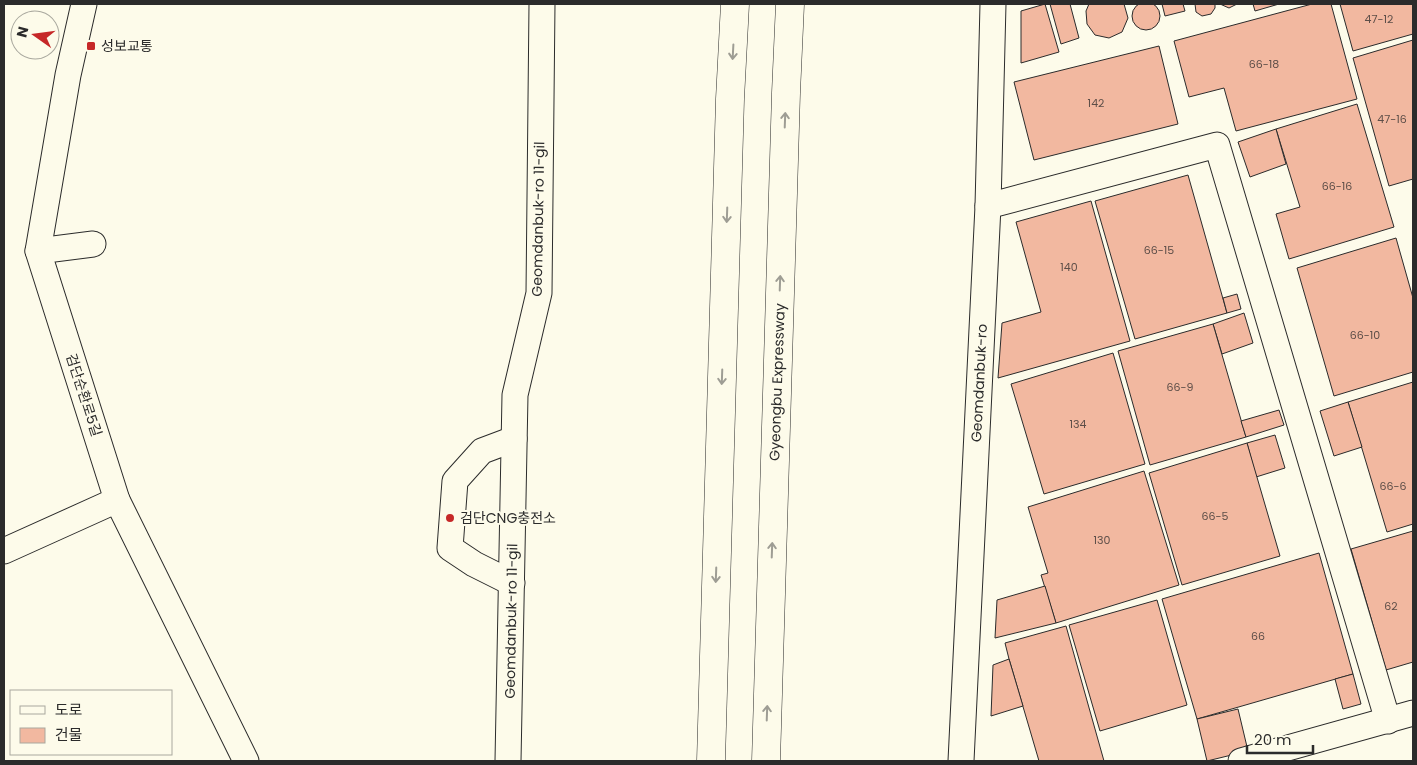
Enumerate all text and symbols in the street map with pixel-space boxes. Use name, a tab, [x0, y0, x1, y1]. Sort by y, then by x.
north arrow	[10, 10, 60, 60]
house number: 47-12	[1365, 11, 1393, 27]
text: N	[11, 24, 33, 39]
place label: 성보교통	[101, 36, 153, 56]
marker: 성보교통	[85, 40, 97, 52]
one-way arrow	[728, 44, 737, 60]
house number: 66-18	[1249, 56, 1279, 72]
house number: 142	[1088, 95, 1104, 111]
house number: 47-16	[1377, 111, 1407, 127]
one-way arrow	[780, 113, 789, 129]
street label: Geomdanbuk-ro 11-gil	[527, 141, 549, 297]
house number: 66-16	[1322, 178, 1352, 194]
one-way arrow	[722, 206, 732, 223]
house number: 66-15	[1144, 242, 1174, 258]
house number: 140	[1060, 259, 1078, 275]
one-way arrow	[775, 275, 785, 291]
street label: Gyeongbu Expressway	[764, 303, 790, 461]
street label: Geomdanbuk-ro	[966, 323, 992, 443]
house number: 66-10	[1350, 327, 1380, 343]
street label: 검단순환로5길	[61, 351, 107, 439]
one-way arrow	[717, 369, 727, 385]
house number: 66-9	[1167, 379, 1194, 395]
house number: 134	[1070, 416, 1087, 432]
house number: 66-6	[1379, 478, 1407, 494]
place label: 검단CNG충전소	[460, 508, 556, 528]
house number: 66-5	[1202, 508, 1229, 524]
marker: 검단CNG충전소	[444, 512, 456, 524]
house number: 130	[1094, 532, 1111, 548]
one-way arrow	[767, 542, 777, 558]
street label: Geomdanbuk-ro 11-gil	[500, 543, 522, 699]
one-way arrow	[711, 566, 721, 582]
house number: 62	[1384, 598, 1398, 614]
house number: 66	[1251, 628, 1265, 644]
legend	[10, 690, 172, 755]
text: 도로	[55, 699, 83, 720]
one-way arrow	[762, 705, 772, 721]
scale bar	[1247, 722, 1313, 754]
text: 건물	[55, 724, 83, 745]
text: 20 m	[1254, 729, 1292, 750]

